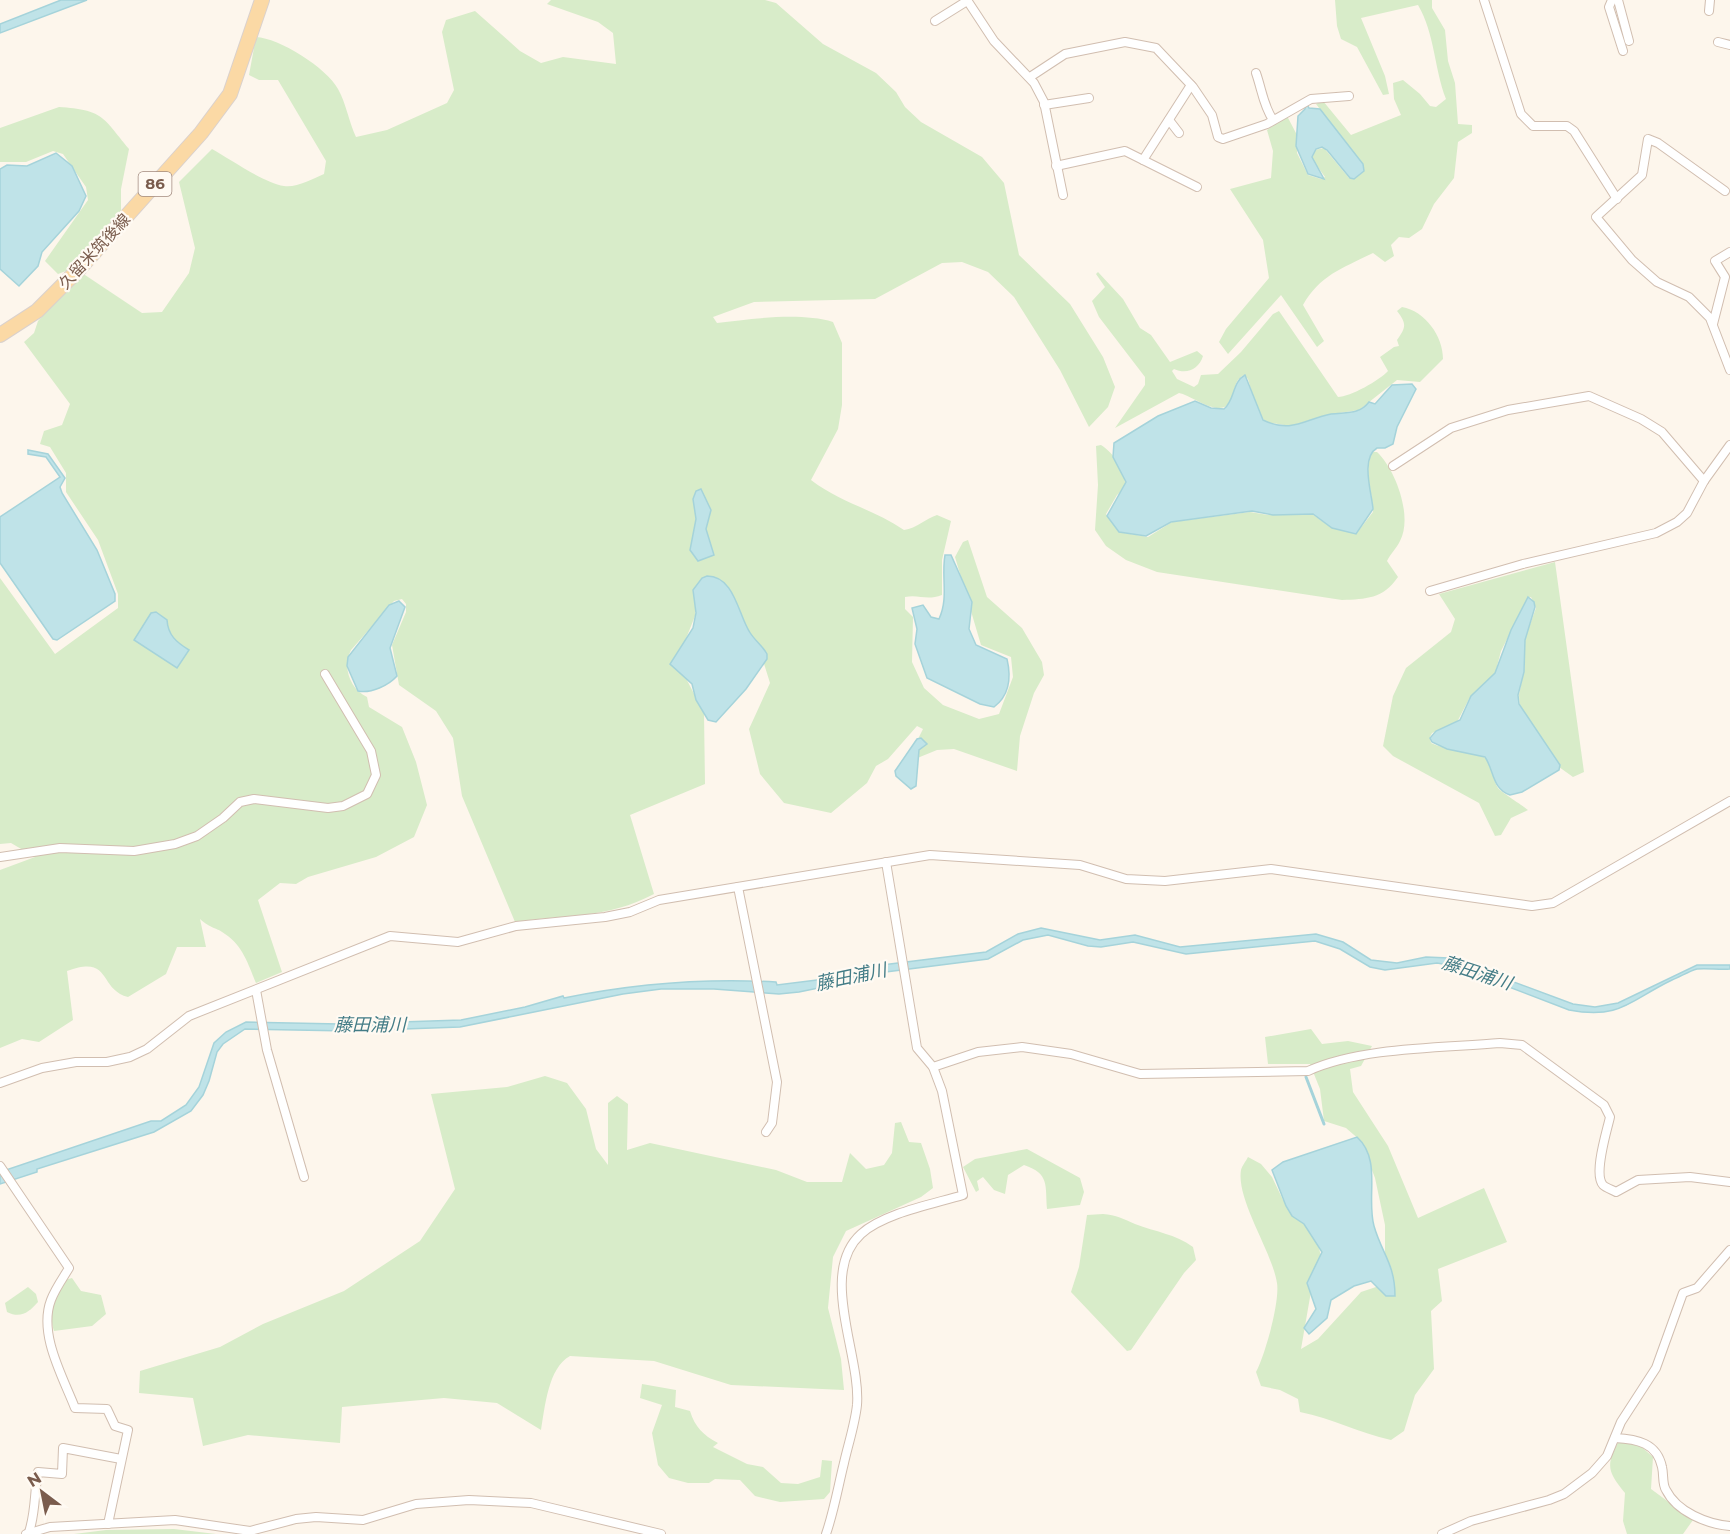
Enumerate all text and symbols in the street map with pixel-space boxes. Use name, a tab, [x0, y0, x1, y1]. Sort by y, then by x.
road number: 86	[138, 172, 172, 196]
street label: 久留米筑後線	[55, 210, 134, 293]
water label: 藤田浦川	[1439, 951, 1517, 995]
water label: 藤田浦川	[813, 958, 890, 995]
water label: 藤田浦川	[334, 1014, 408, 1036]
north arrow	[12, 1462, 72, 1522]
text: N	[24, 1468, 45, 1491]

